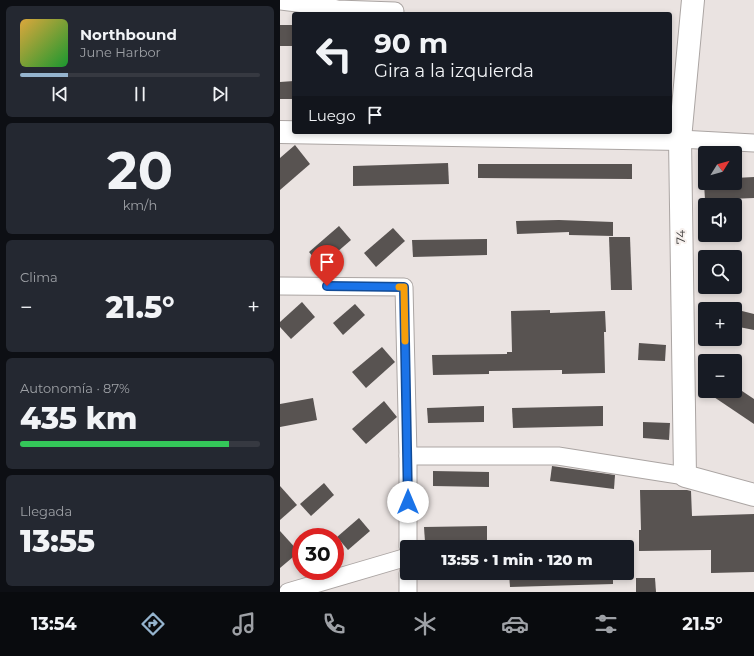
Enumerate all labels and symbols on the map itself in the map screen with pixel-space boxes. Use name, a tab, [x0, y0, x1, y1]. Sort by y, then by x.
north arrow	[698, 146, 742, 190]
street label: 74	[673, 230, 688, 244]
pin	[310, 245, 344, 286]
position arrow	[387, 481, 429, 523]
speed limit sign: 30	[292, 528, 344, 580]

